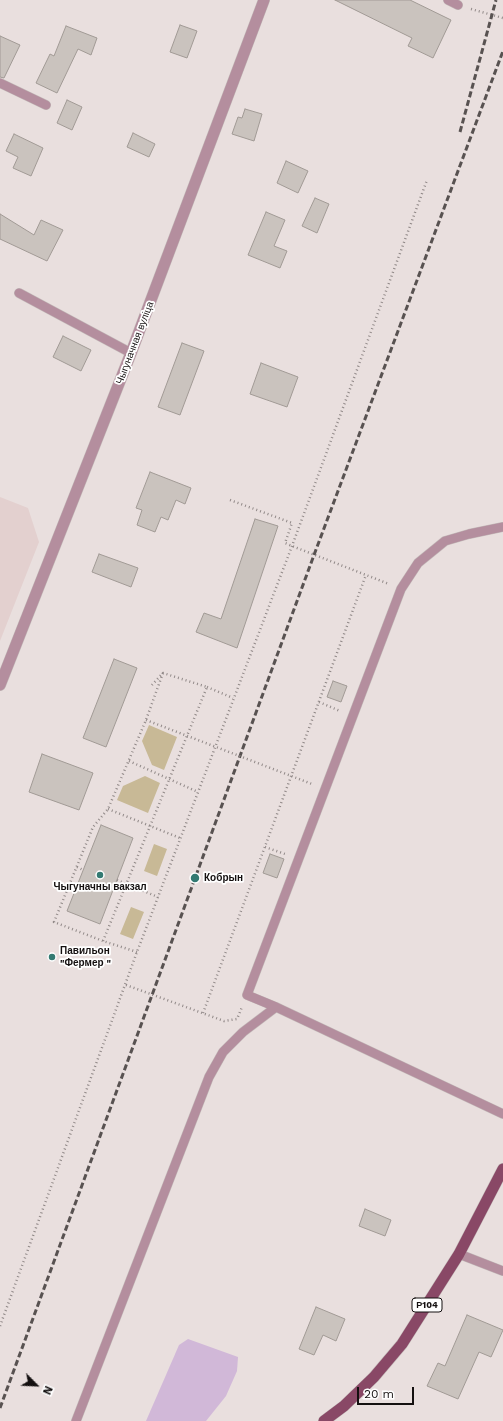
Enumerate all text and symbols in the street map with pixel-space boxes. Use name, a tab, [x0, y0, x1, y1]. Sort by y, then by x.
street label: Чыгуначная вуліца	[114, 300, 156, 386]
marker: Чыгуначны вакзал	[95, 870, 105, 880]
marker: Кобрын	[189, 872, 201, 884]
place label: Кобрын	[204, 872, 243, 884]
place label: Чыгуначны вакзал	[53, 881, 147, 893]
place label: Павильон "Фермер "	[60, 945, 111, 968]
marker: Павильон "Фермер "	[47, 952, 57, 962]
road number: Р104	[412, 1298, 442, 1312]
north arrow	[16, 1365, 56, 1405]
scale bar	[359, 1379, 416, 1405]
text: N	[40, 1384, 55, 1396]
text: 20 m	[364, 1387, 394, 1401]

